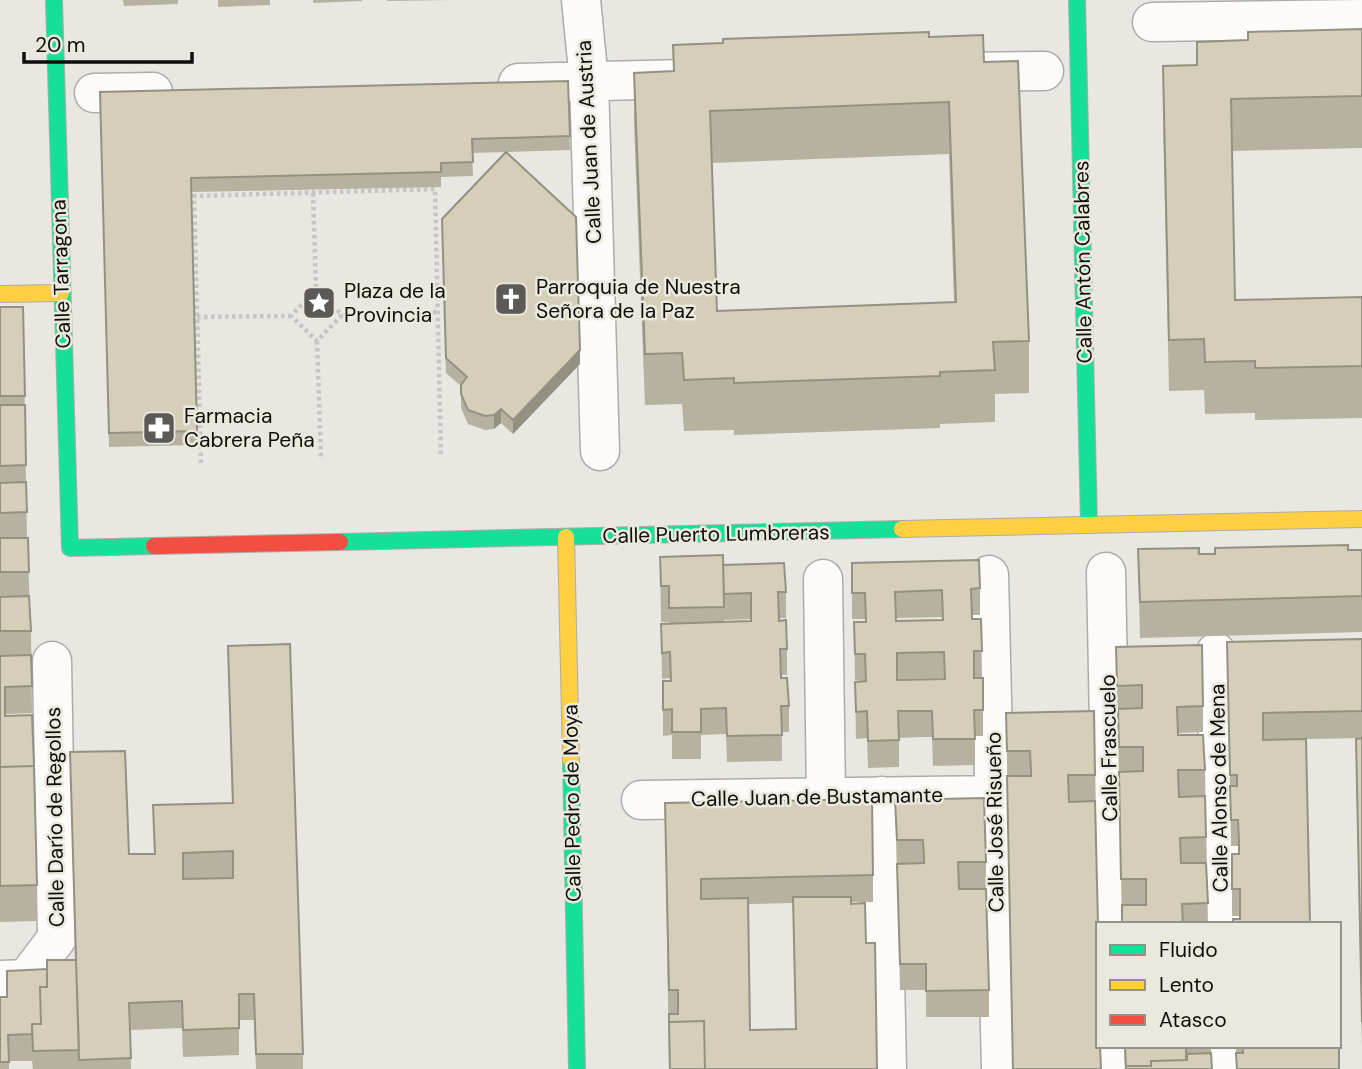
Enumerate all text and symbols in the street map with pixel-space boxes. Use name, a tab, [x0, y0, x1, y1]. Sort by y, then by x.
scale bar	[24, 21, 192, 65]
text: 20 m	[35, 31, 86, 59]
street label: Calle Juan de Austria	[570, 39, 608, 245]
street label: Calle Antón Calabres	[1067, 160, 1099, 364]
street label: Calle Tarragona	[44, 199, 78, 349]
place label: Parroquia de Nuestra Señora de la Paz	[536, 273, 741, 325]
place label: Plaza de la Provincia	[344, 277, 446, 329]
church icon: Parroquia de Nuestra Señora de la Paz	[492, 280, 530, 318]
place icon: Plaza de la Provincia	[300, 284, 338, 322]
place label: Farmacia Cabrera Peña	[184, 402, 315, 454]
pharmacy icon: Farmacia Cabrera Peña	[140, 409, 178, 447]
street label: Calle Puerto Lumbreras	[602, 518, 830, 550]
street label: Calle Frascuelo	[1094, 674, 1124, 822]
street label: Calle Alonso de Mena	[1203, 683, 1235, 893]
street label: Calle Pedro de Moya	[556, 704, 588, 902]
street label: Calle Darío de Regollos	[39, 707, 71, 927]
street label: Calle José Risueño	[979, 731, 1011, 913]
street label: Calle Juan de Bustamante	[691, 781, 943, 813]
legend	[1096, 922, 1341, 1048]
text: Fluido	[1159, 936, 1218, 964]
text: Lento	[1159, 971, 1214, 999]
text: Atasco	[1159, 1006, 1227, 1034]

